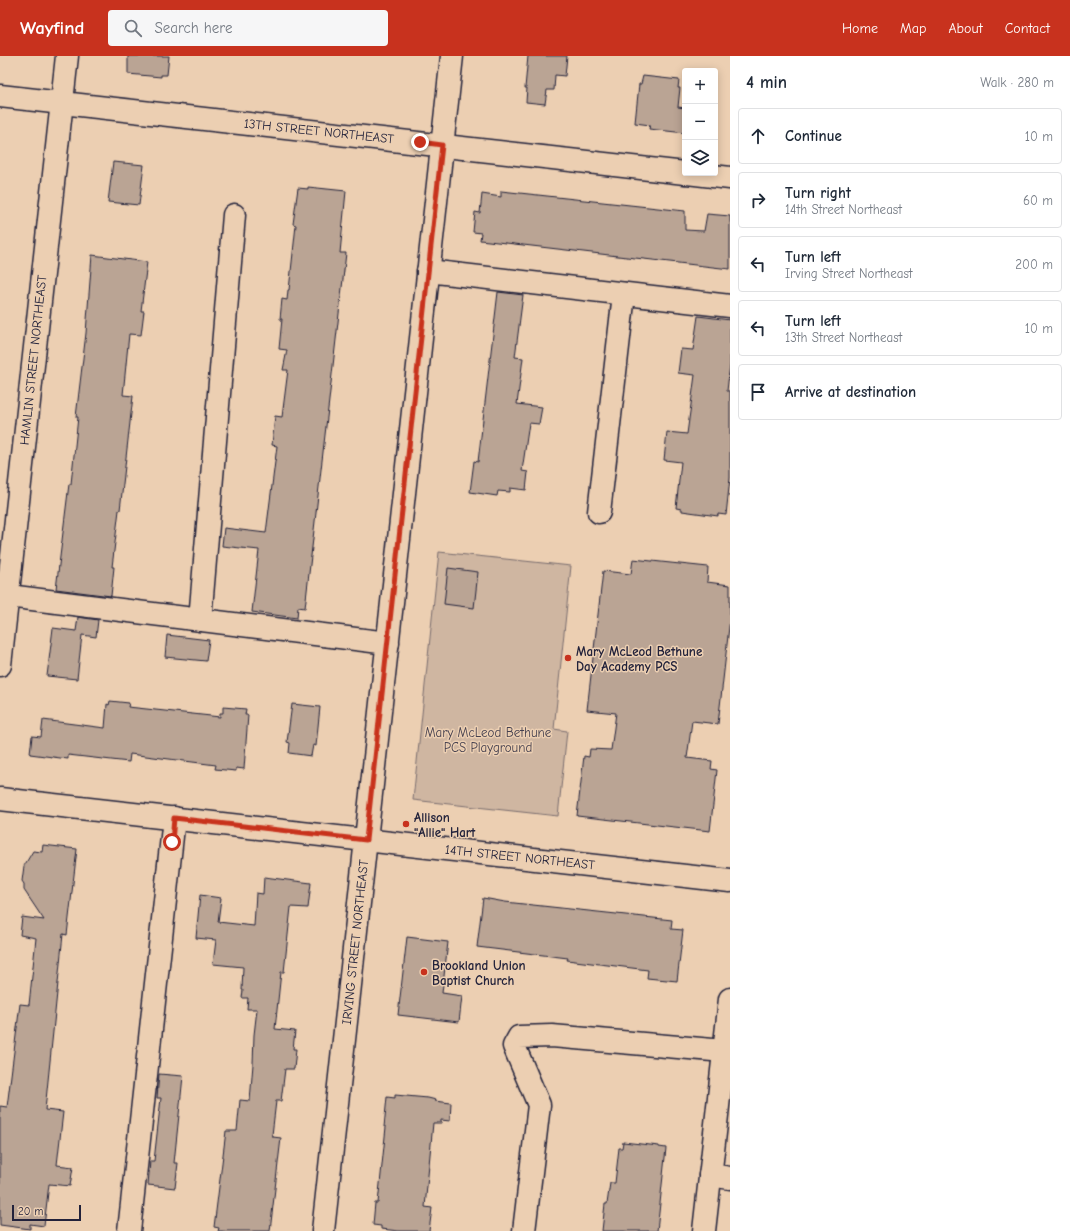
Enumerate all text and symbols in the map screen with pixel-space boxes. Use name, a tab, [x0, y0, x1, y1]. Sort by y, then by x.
search box	[108, 10, 388, 46]
text: Wayfind	[20, 17, 84, 39]
icon: search	[122, 17, 144, 39]
text: Search here	[154, 19, 233, 37]
text: Home	[842, 20, 878, 37]
text: Map	[900, 20, 926, 37]
text: About	[948, 20, 983, 37]
text: Contact	[1005, 20, 1050, 37]
map controls	[682, 68, 718, 176]
button: +	[682, 68, 718, 104]
text: 4 min	[746, 73, 787, 92]
text: Walk · 280 m	[980, 75, 1054, 90]
button: −	[682, 104, 718, 140]
street label: 13TH STREET NORTHEAST	[243, 116, 395, 146]
icon: ahead	[747, 125, 769, 147]
text: Continue	[785, 127, 842, 145]
text: 10 m	[1025, 129, 1053, 144]
route end	[411, 133, 429, 151]
button: layers	[682, 140, 718, 176]
text: Turn right	[785, 184, 851, 202]
icon: right	[747, 189, 769, 211]
text: 60 m	[1023, 193, 1053, 208]
text: 14th Street Northeast	[785, 202, 902, 217]
text: Turn left	[785, 248, 841, 266]
icon: left	[747, 253, 769, 275]
text: 200 m	[1015, 257, 1053, 272]
text: Irving Street Northeast	[785, 266, 913, 281]
street label: HAMLIN STREET NORTHEAST	[17, 274, 49, 446]
text: Turn left	[785, 312, 841, 330]
icon: left	[747, 317, 769, 339]
text: 10 m	[1025, 321, 1053, 336]
text: 13th Street Northeast	[785, 330, 902, 345]
icon: arrive	[747, 381, 769, 403]
text: Arrive at destination	[785, 383, 916, 401]
place label: Mary McLeod Bethune Day Academy PCS	[576, 644, 703, 674]
marker: Mary McLeod Bethune Day Academy PCS	[563, 653, 573, 663]
park label: Mary McLeod Bethune PCS Playground	[425, 725, 552, 755]
place label: Allison "Allie" Hart	[414, 810, 476, 840]
marker: Allison "Allie" Hart	[401, 819, 411, 829]
route start	[163, 833, 181, 851]
street label: 14TH STREET NORTHEAST	[444, 842, 596, 872]
street label: IRVING STREET NORTHEAST	[339, 859, 371, 1025]
place label: Brookland Union Baptist Church	[432, 958, 526, 988]
marker: Brookland Union Baptist Church	[419, 967, 429, 977]
scale bar	[12, 1203, 81, 1222]
text: 20 m	[18, 1205, 43, 1218]

